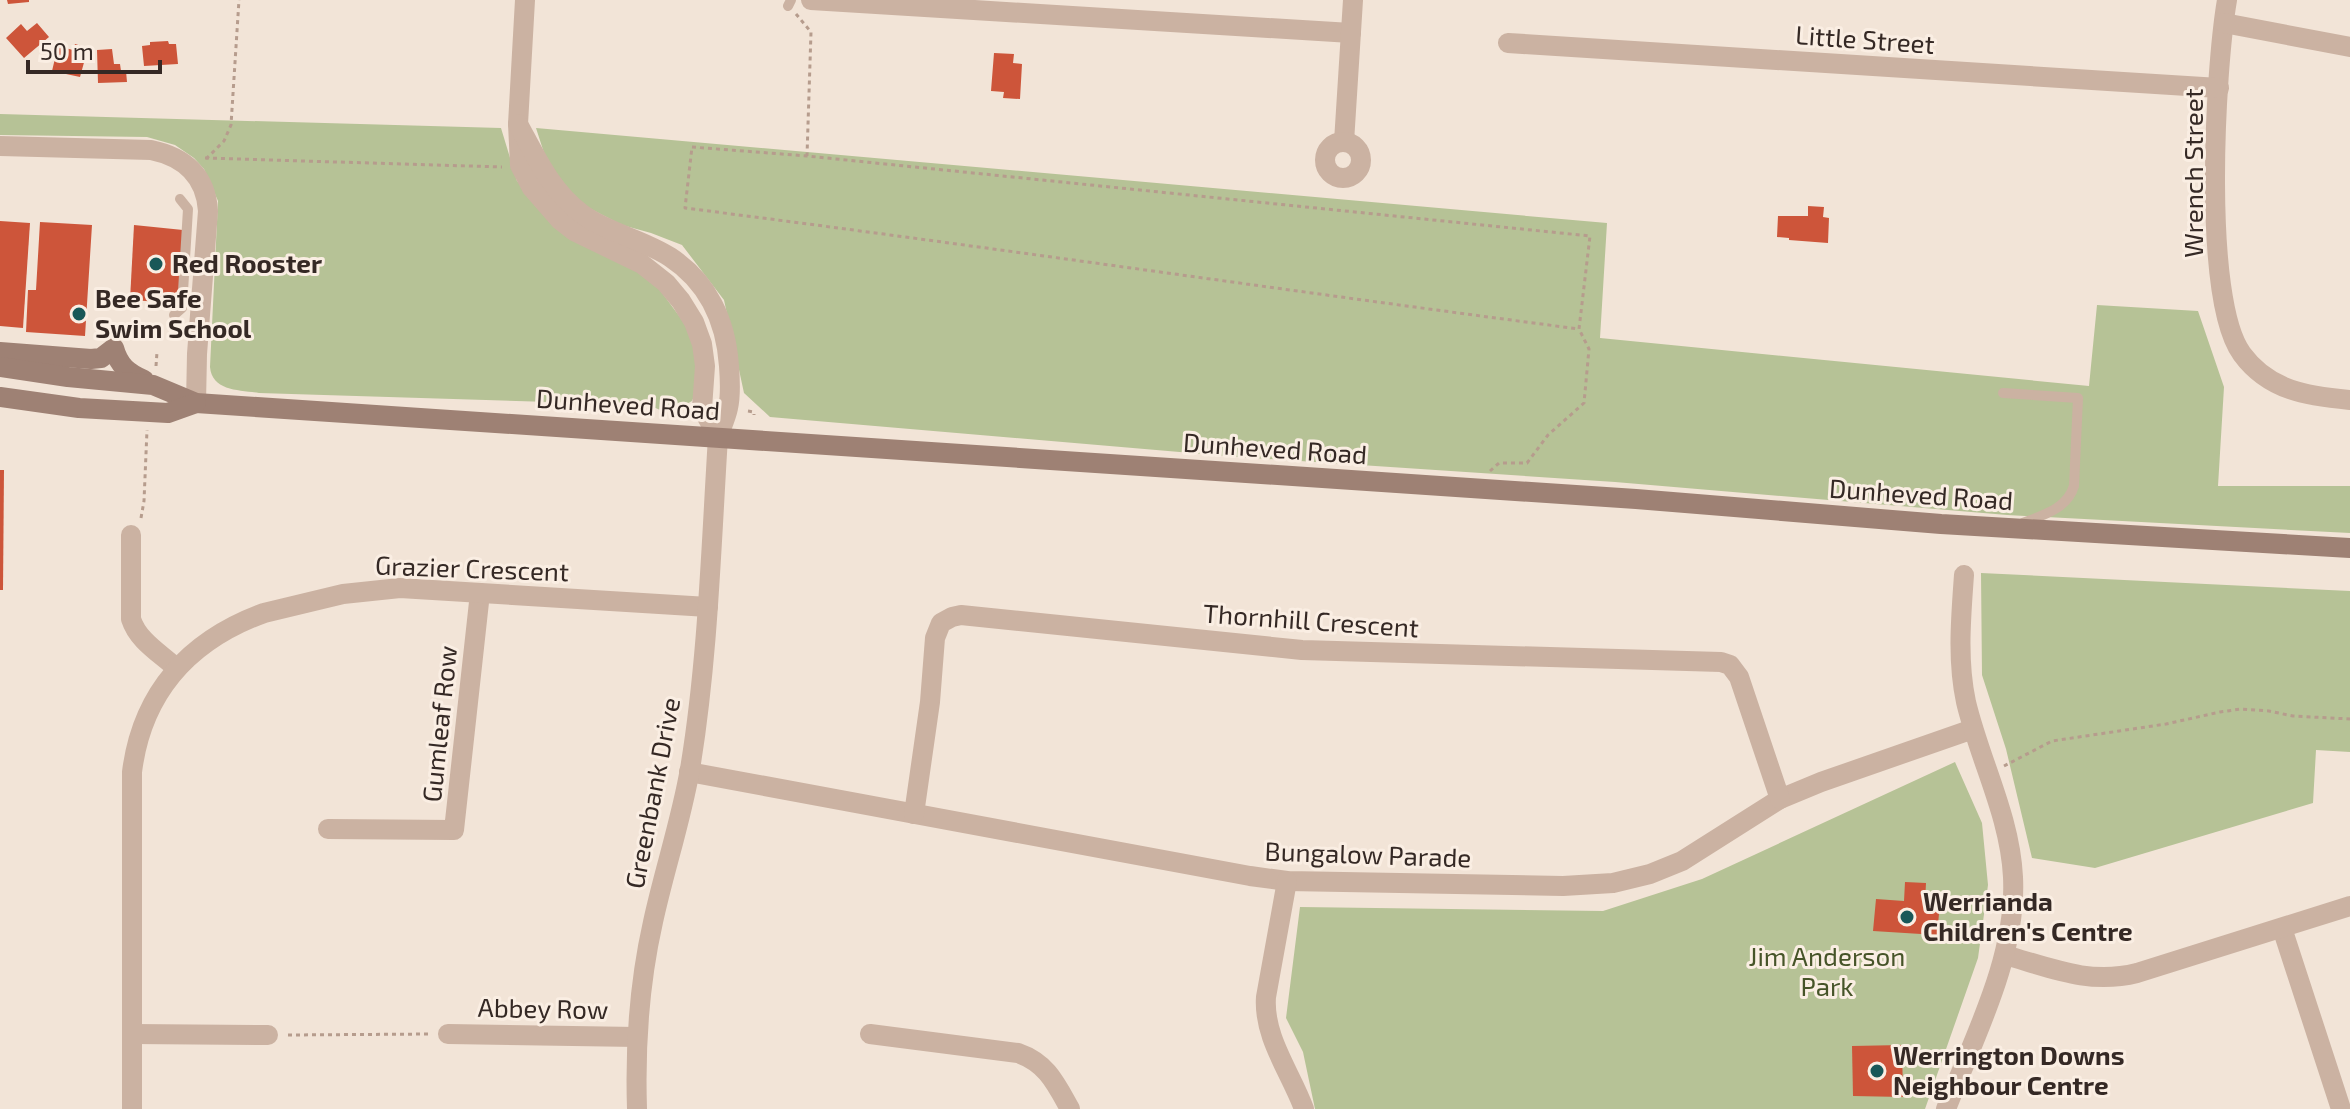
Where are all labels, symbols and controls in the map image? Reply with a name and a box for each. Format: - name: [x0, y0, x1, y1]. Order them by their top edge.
- street label: Little Street: [1795, 18, 1936, 59]
- scale bar: [28, 24, 160, 74]
- text: 50 m: [40, 36, 94, 65]
- street label: Wrench Street: [2177, 88, 2208, 258]
- place label: Red Rooster: [172, 247, 322, 278]
- marker: Red Rooster: [147, 255, 165, 273]
- place label: Bee Safe Swim School: [95, 282, 252, 343]
- marker: Bee Safe Swim School: [70, 305, 88, 323]
- street label: Dunheved Road: [535, 382, 721, 425]
- street label: Dunheved Road: [1182, 426, 1368, 469]
- street label: Dunheved Road: [1828, 472, 2014, 515]
- street label: Grazier Crescent: [375, 549, 570, 586]
- street label: Thornhill Crescent: [1202, 597, 1420, 643]
- street label: Gumleaf Row: [415, 644, 462, 804]
- street label: Greenbank Drive: [618, 694, 685, 891]
- street label: Bungalow Parade: [1264, 834, 1472, 873]
- place label: Werrianda Children's Centre: [1923, 885, 2133, 946]
- marker: Werrianda Children's Centre: [1898, 908, 1916, 926]
- park label: Jim Anderson Park: [1749, 940, 1905, 1001]
- street label: Abbey Row: [477, 991, 609, 1024]
- place label: Werrington Downs Neighbour Centre: [1893, 1039, 2124, 1100]
- marker: Werrington Downs Neighbour Centre: [1868, 1062, 1886, 1080]

